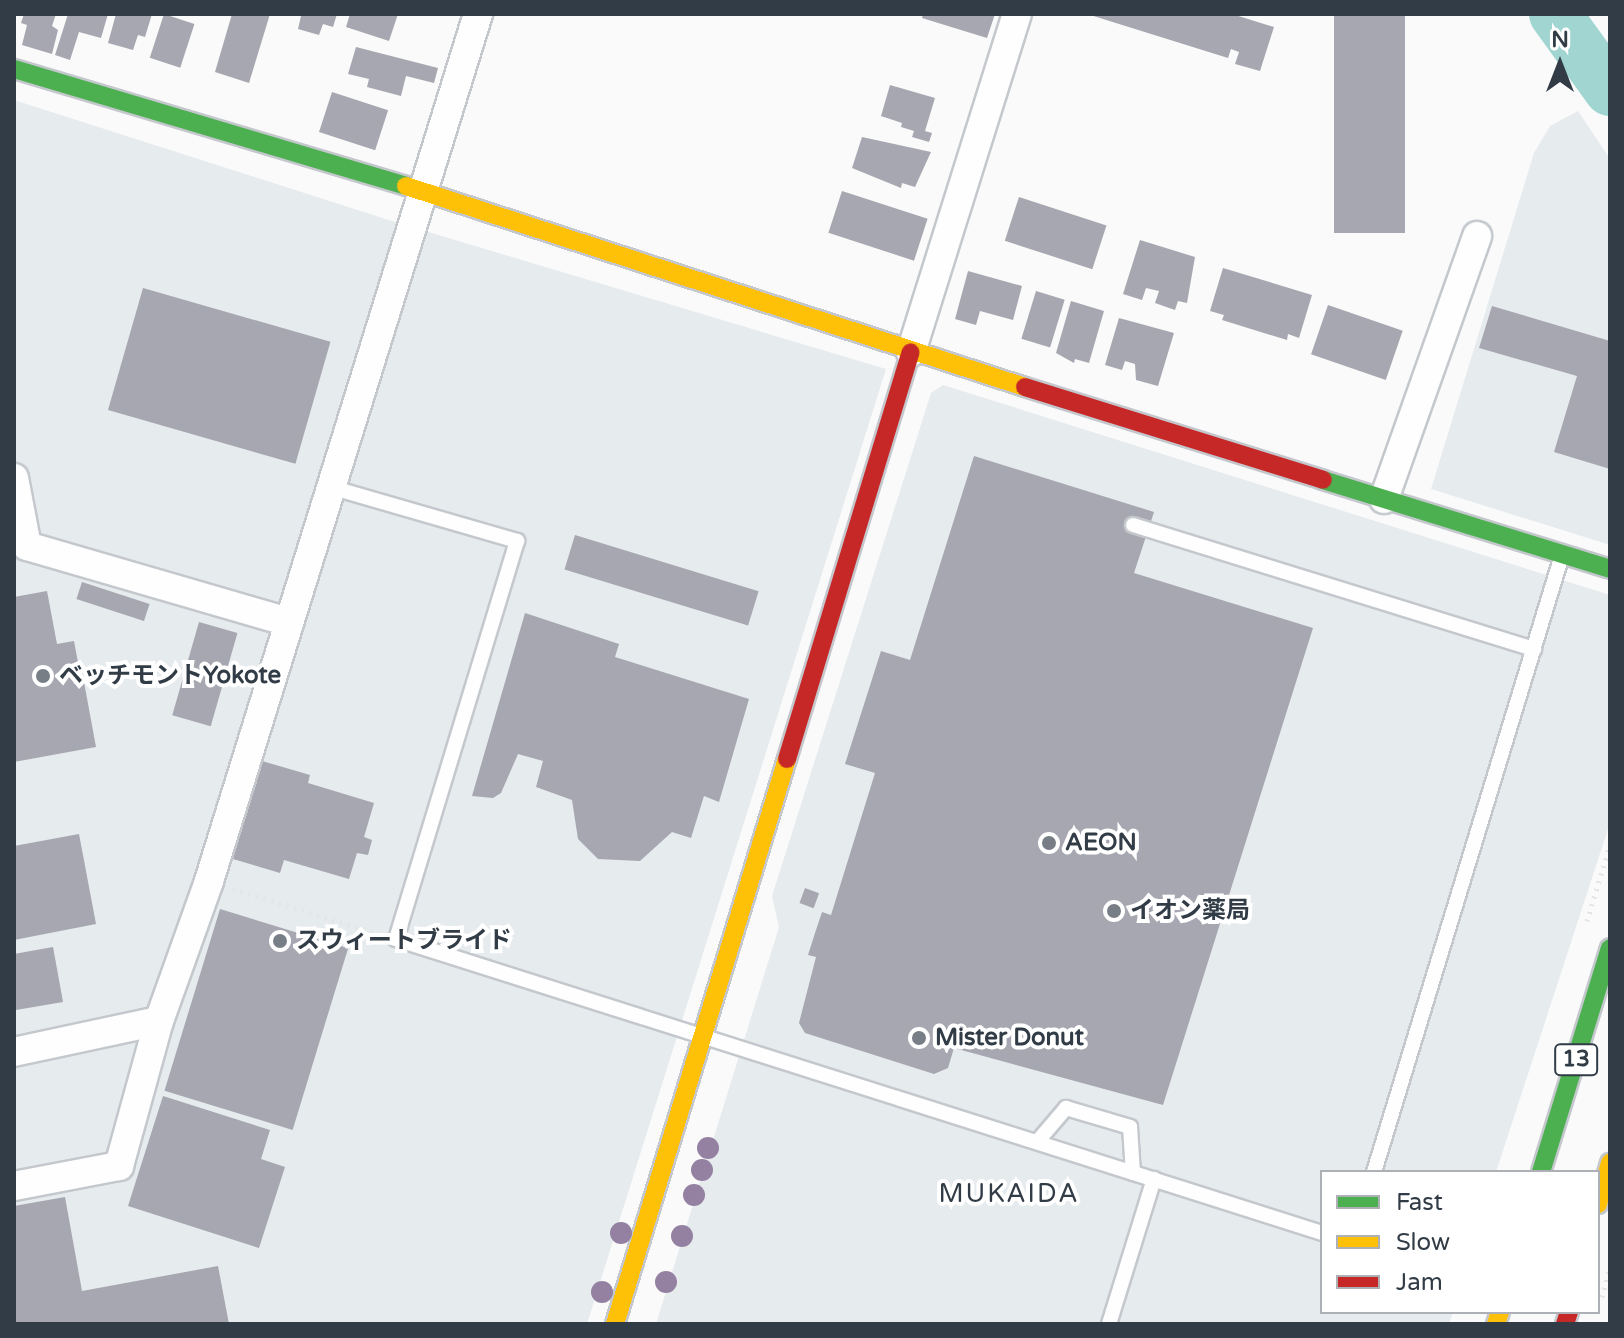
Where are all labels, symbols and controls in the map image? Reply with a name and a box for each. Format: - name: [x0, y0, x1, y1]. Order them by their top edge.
- north arrow: [1520, 24, 1600, 104]
- text: N: [1551, 27, 1569, 53]
- place label: ベッチモントYokote: [59, 662, 281, 690]
- marker: ベッチモントYokote: [34, 667, 52, 685]
- place label: AEON: [1065, 829, 1137, 857]
- marker: AEON: [1040, 834, 1058, 852]
- place label: イオン薬局: [1130, 897, 1250, 925]
- marker: イオン薬局: [1105, 902, 1123, 920]
- place label: スウィートブライド: [296, 927, 512, 955]
- marker: スウィートブライド: [271, 932, 289, 950]
- place label: Mister Donut: [935, 1024, 1084, 1052]
- marker: Mister Donut: [910, 1029, 928, 1047]
- road number: 13: [1554, 1042, 1598, 1078]
- legend: [1320, 1170, 1600, 1314]
- district label: MUKAIDA: [938, 1178, 1080, 1210]
- text: Fast: [1396, 1188, 1443, 1217]
- text: Slow: [1396, 1228, 1450, 1257]
- text: Jam: [1396, 1268, 1443, 1297]

